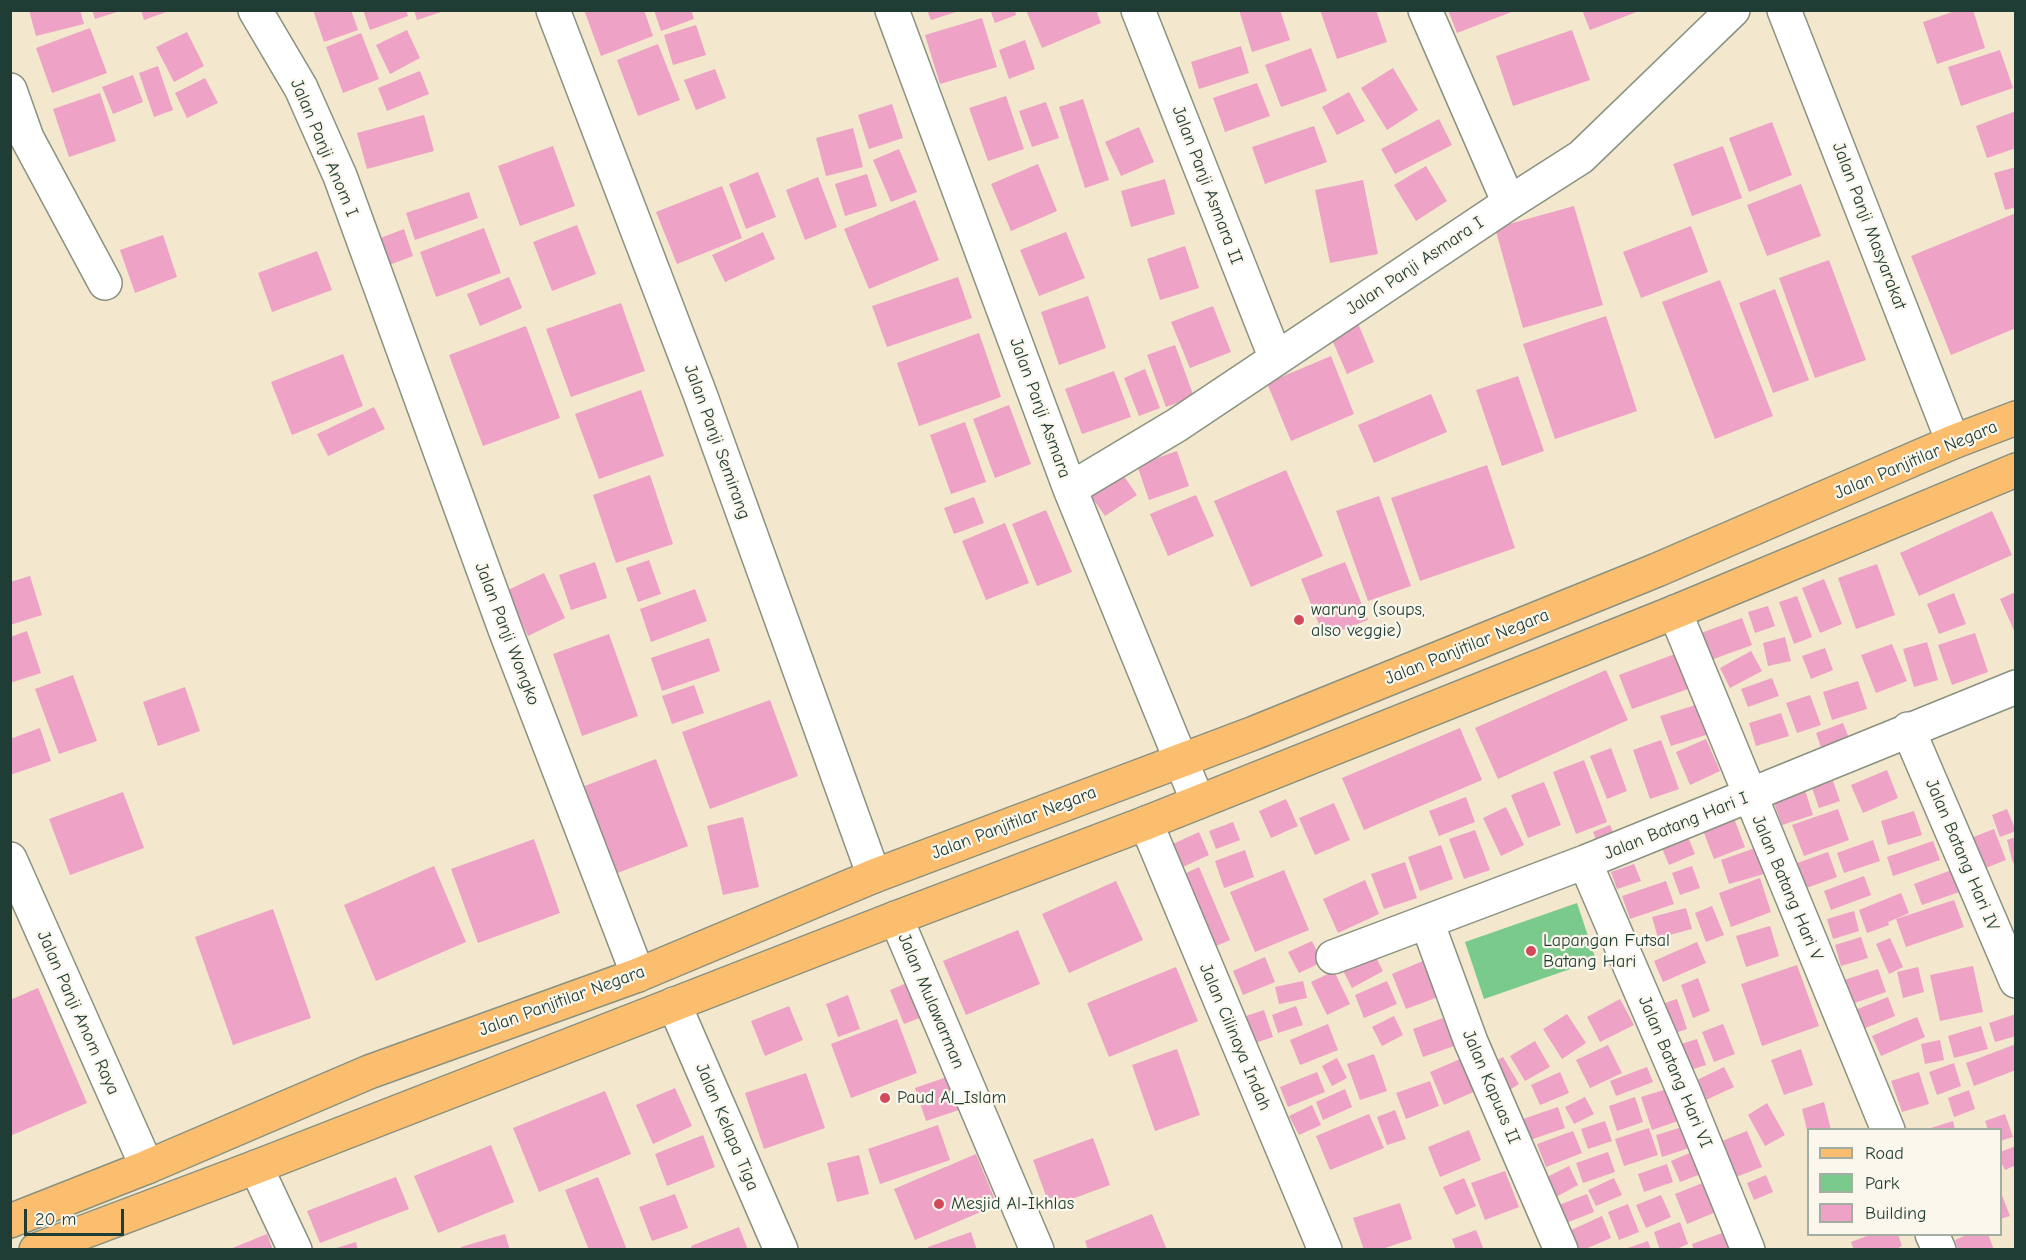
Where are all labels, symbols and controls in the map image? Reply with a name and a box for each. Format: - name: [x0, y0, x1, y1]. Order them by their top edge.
- street label: Jalan Panji Anom I: [285, 76, 363, 220]
- street label: Jalan Panji Asmara II: [1167, 103, 1247, 267]
- street label: Jalan Panji Masyarakat: [1827, 139, 1911, 313]
- street label: Jalan Panji Asmara I: [1342, 212, 1488, 320]
- street label: Jalan Panji Asmara: [1005, 335, 1075, 481]
- street label: Jalan Panji Semirang: [679, 362, 755, 522]
- street label: Jalan Panjitilar Negara: [1831, 416, 2001, 504]
- street label: Jalan Panji Wongko: [470, 559, 544, 709]
- place label: warung (soups, also veggie): [1311, 599, 1425, 642]
- street label: Jalan Panjitilar Negara: [1382, 604, 1552, 690]
- marker: warung (soups, also veggie): [1292, 613, 1306, 627]
- street label: Jalan Batang Hari IV: [1920, 776, 2004, 934]
- street label: Jalan Panjitilar Negara: [928, 782, 1100, 864]
- street label: Jalan Batang Hari I: [1601, 787, 1751, 865]
- street label: Jalan Batang Hari V: [1747, 812, 1827, 964]
- street label: Jalan Panji Anom Raya: [32, 928, 124, 1098]
- street label: Jalan Mulawarman: [893, 930, 969, 1072]
- place label: Lapangan Futsal Batang Hari: [1543, 930, 1670, 972]
- marker: Lapangan Futsal Batang Hari: [1524, 944, 1538, 958]
- street label: Jalan Cilinaya Indah: [1194, 960, 1276, 1114]
- street label: Jalan Panjitilar Negara: [476, 961, 648, 1041]
- street label: Jalan Batang Hari VI: [1633, 993, 1717, 1151]
- street label: Jalan Kapuas II: [1457, 1027, 1525, 1147]
- street label: Jalan Kelapa Tiga: [690, 1060, 764, 1194]
- place label: Paud Al_Islam: [897, 1087, 1006, 1109]
- marker: Paud Al_Islam: [878, 1091, 892, 1105]
- legend: [1807, 1128, 2002, 1236]
- text: Road: [1865, 1143, 1904, 1164]
- text: Park: [1865, 1173, 1899, 1194]
- place label: Mesjid Al-Ikhlas: [951, 1193, 1074, 1215]
- scale bar: [27, 1197, 128, 1235]
- marker: Mesjid Al-Ikhlas: [932, 1197, 946, 1211]
- text: Building: [1865, 1203, 1927, 1224]
- text: 20 m: [35, 1209, 76, 1230]

